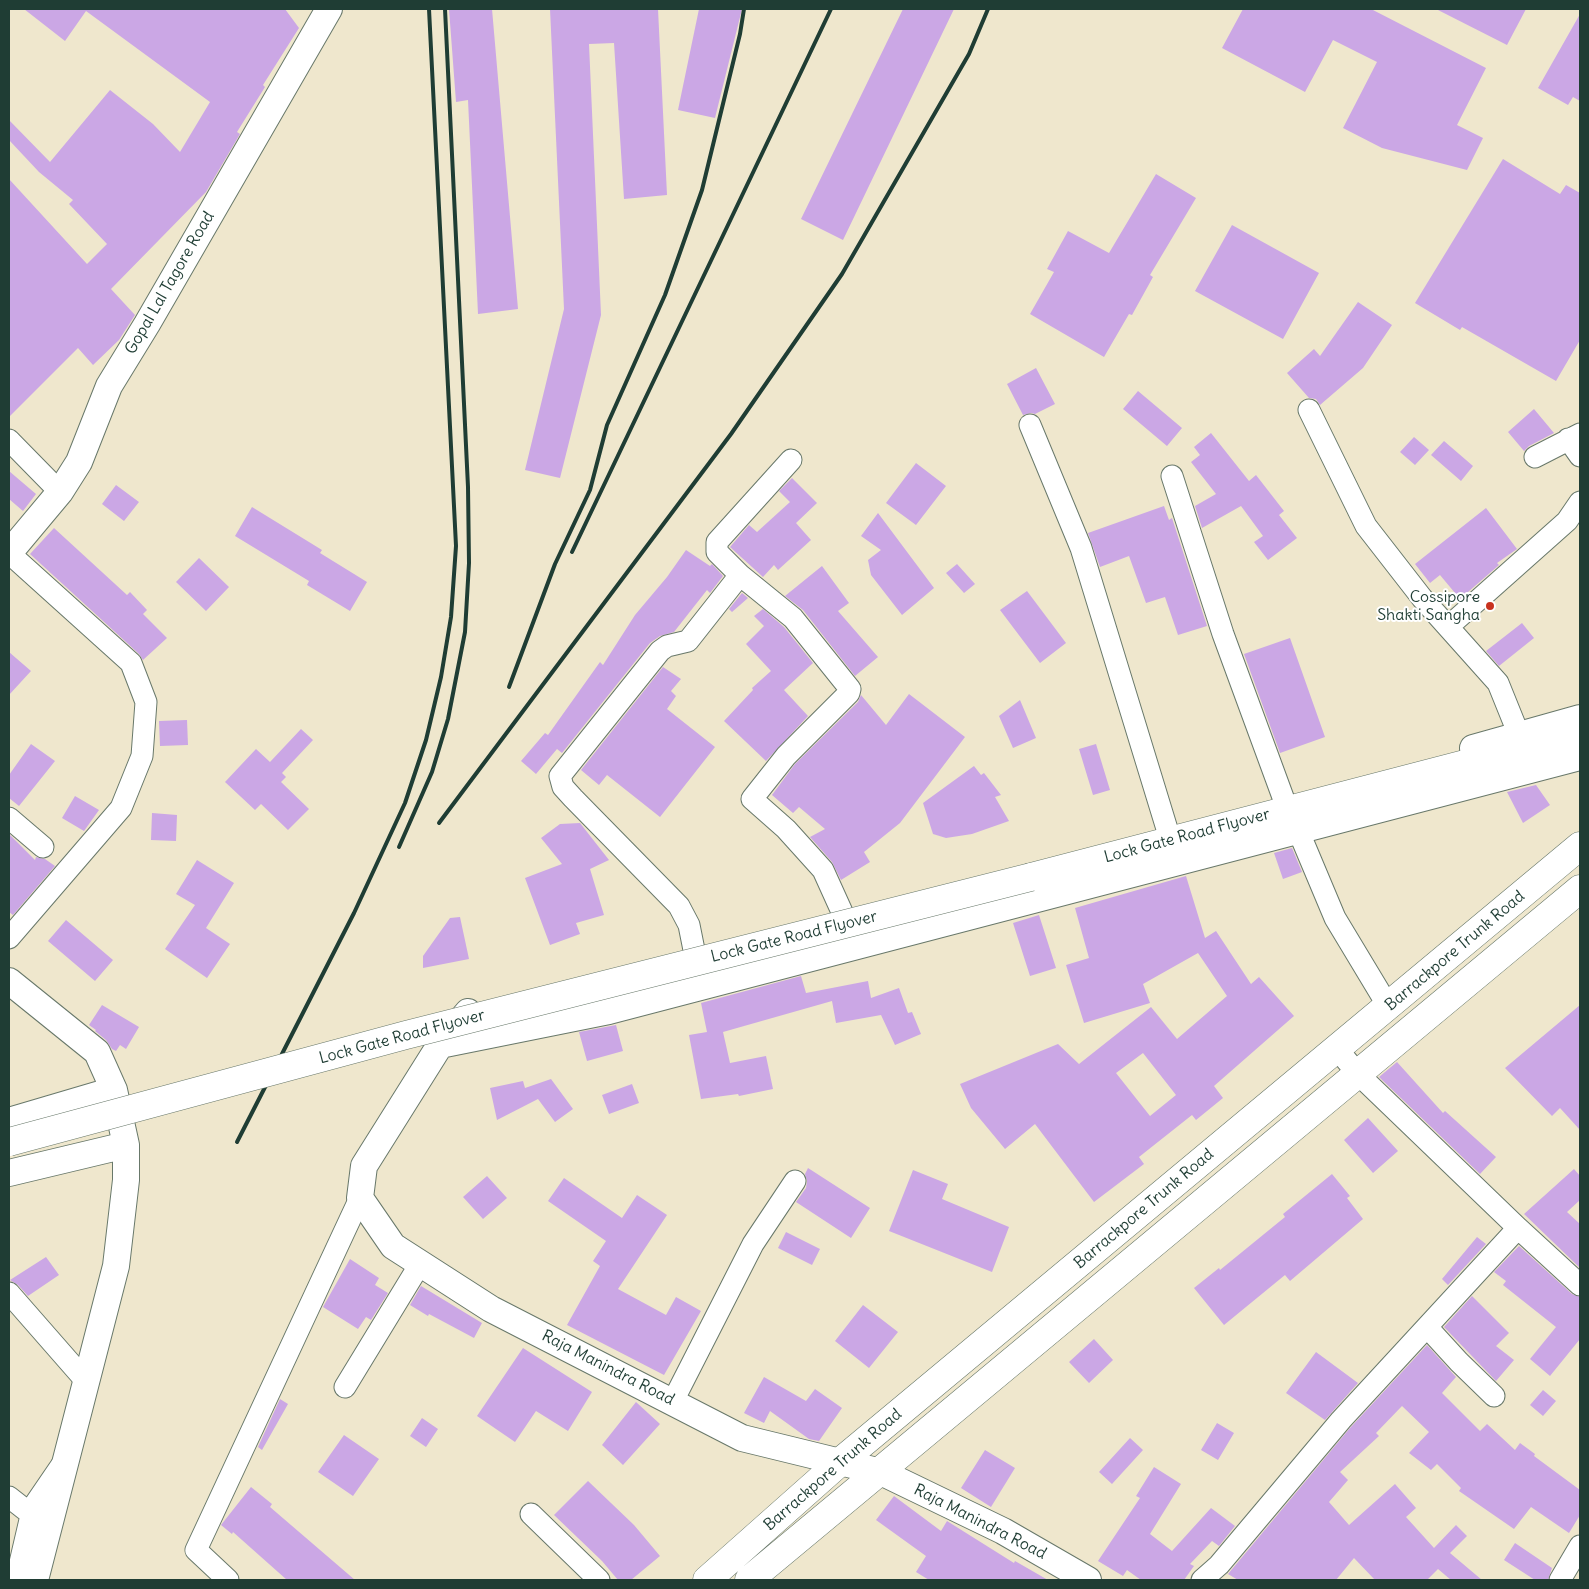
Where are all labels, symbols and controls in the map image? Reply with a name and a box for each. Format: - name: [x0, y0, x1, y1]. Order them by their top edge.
- street label: Gopal Lal Tagore Road: [121, 208, 219, 358]
- place label: Cossipore Shakti Sangha: [1377, 587, 1480, 625]
- marker: Cossipore Shakti Sangha: [1484, 600, 1496, 612]
- street label: Lock Gate Road Flyover: [1102, 805, 1272, 867]
- street label: Barrackpore Trunk Road: [1381, 887, 1529, 1015]
- street label: Lock Gate Road Flyover: [709, 907, 879, 967]
- street label: Lock Gate Road Flyover: [317, 1006, 487, 1068]
- street label: Barrackpore Trunk Road: [1070, 1145, 1218, 1273]
- street label: Raja Manindra Road: [539, 1326, 677, 1410]
- street label: Barrackpore Trunk Road: [760, 1405, 906, 1535]
- street label: Raja Manindra Road: [911, 1480, 1049, 1564]

